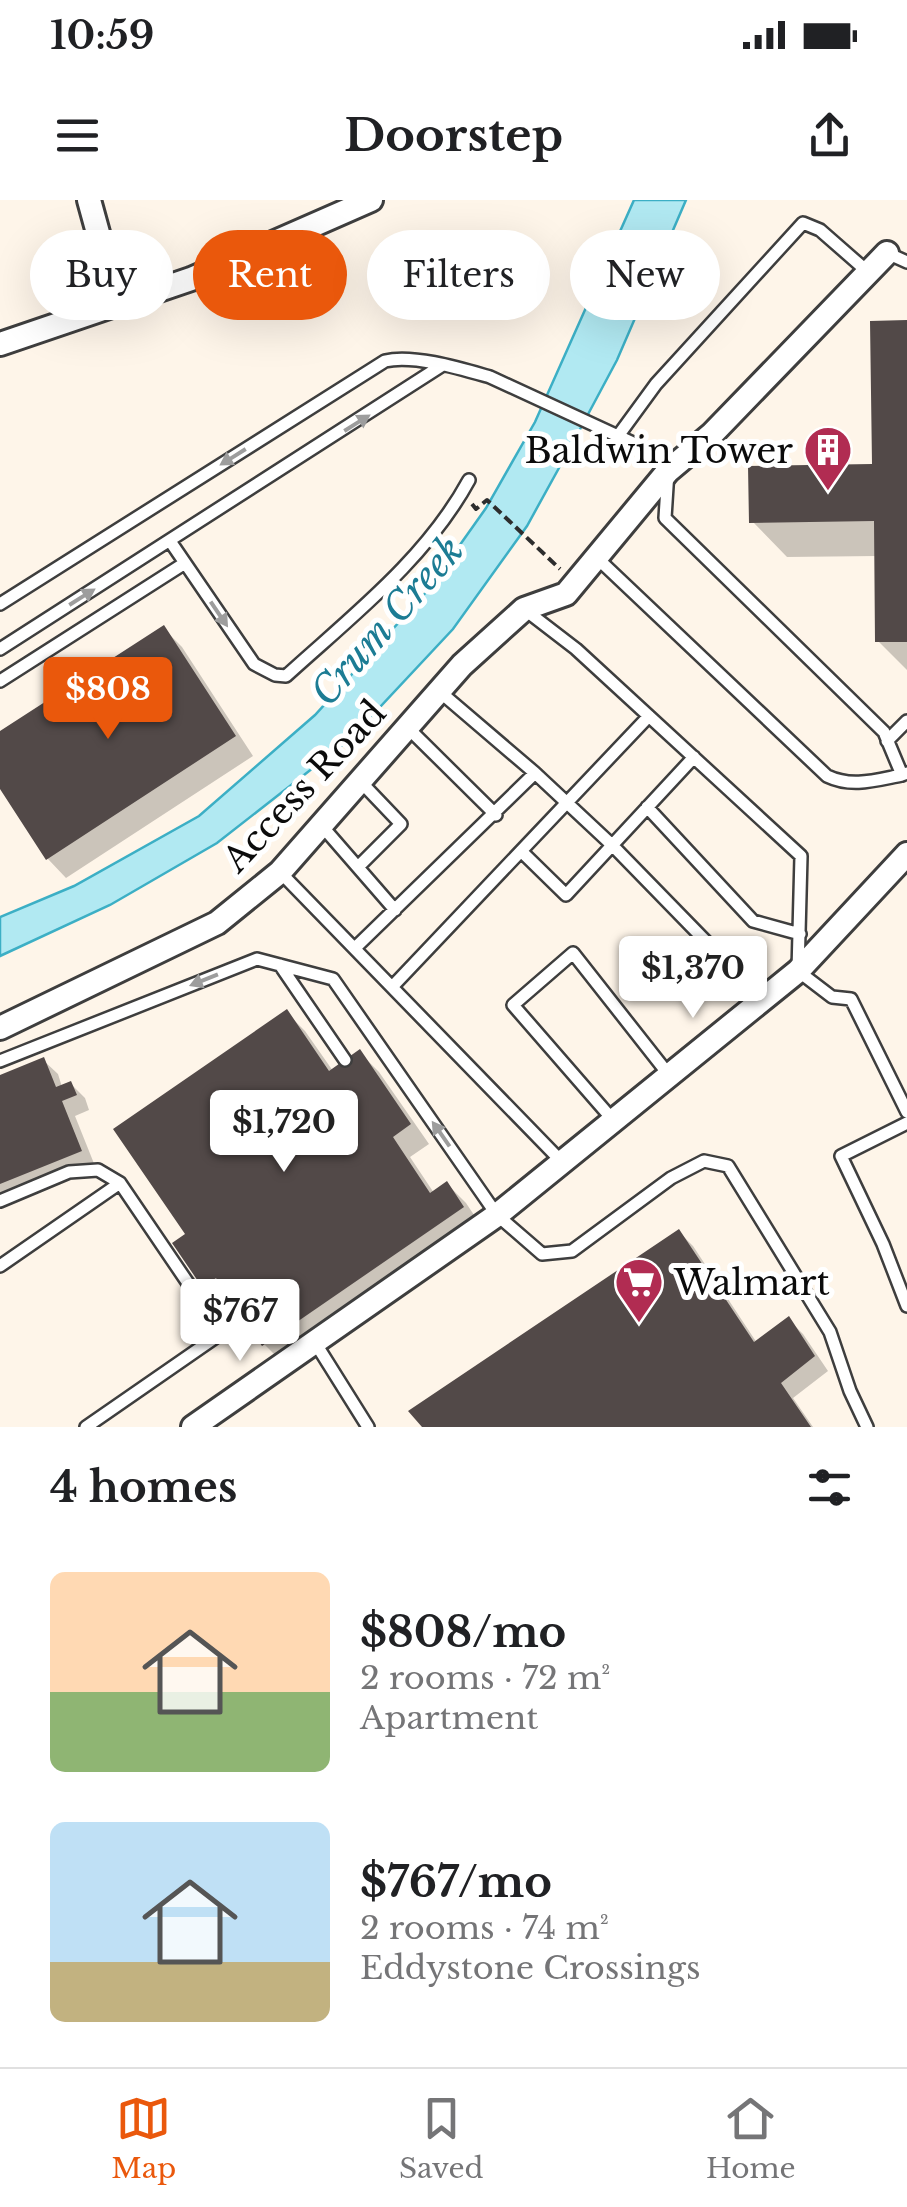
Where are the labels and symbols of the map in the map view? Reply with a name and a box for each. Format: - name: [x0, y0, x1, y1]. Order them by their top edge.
- one-way arrow: [343, 415, 371, 432]
- building icon: Baldwin Tower: [802, 424, 854, 492]
- place label: Baldwin Tower: [525, 429, 793, 472]
- one-way arrow: [219, 448, 247, 466]
- water label: Crum Creek: [301, 527, 473, 715]
- one-way arrow: [69, 588, 96, 606]
- one-way arrow: [209, 600, 228, 627]
- pin: $808: [49, 657, 167, 742]
- street label: Access Road: [213, 691, 394, 881]
- pin: $1,370: [612, 936, 774, 1021]
- one-way arrow: [189, 973, 219, 989]
- pin: $1,720: [203, 1090, 365, 1175]
- one-way arrow: [432, 1121, 451, 1148]
- supermarket icon: Walmart: [613, 1256, 665, 1324]
- place label: Walmart: [673, 1261, 830, 1304]
- pin: $767: [181, 1279, 299, 1364]

